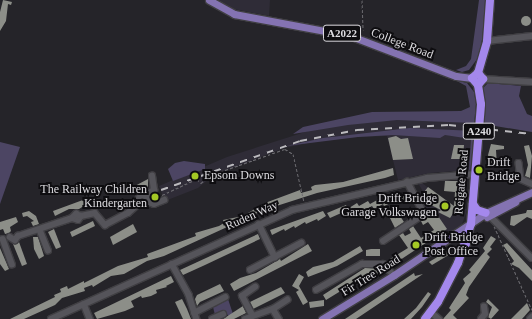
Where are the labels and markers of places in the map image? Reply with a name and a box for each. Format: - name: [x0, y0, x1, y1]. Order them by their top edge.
- place label: Drift Bridge: [487, 156, 520, 184]
- marker: Drift Bridge: [474, 165, 484, 175]
- place label: Epsom Downs: [204, 169, 274, 183]
- marker: Epsom Downs: [189, 170, 201, 182]
- place label: The Railway Children Kindergarten: [40, 183, 147, 211]
- marker: The Railway Children Kindergarten: [150, 192, 160, 202]
- place label: Drift Bridge Garage Volkswagen: [341, 192, 437, 220]
- marker: Drift Bridge Garage Volkswagen: [440, 201, 450, 211]
- place label: Drift Bridge Post Office: [424, 231, 483, 259]
- marker: Drift Bridge Post Office: [411, 240, 421, 250]

